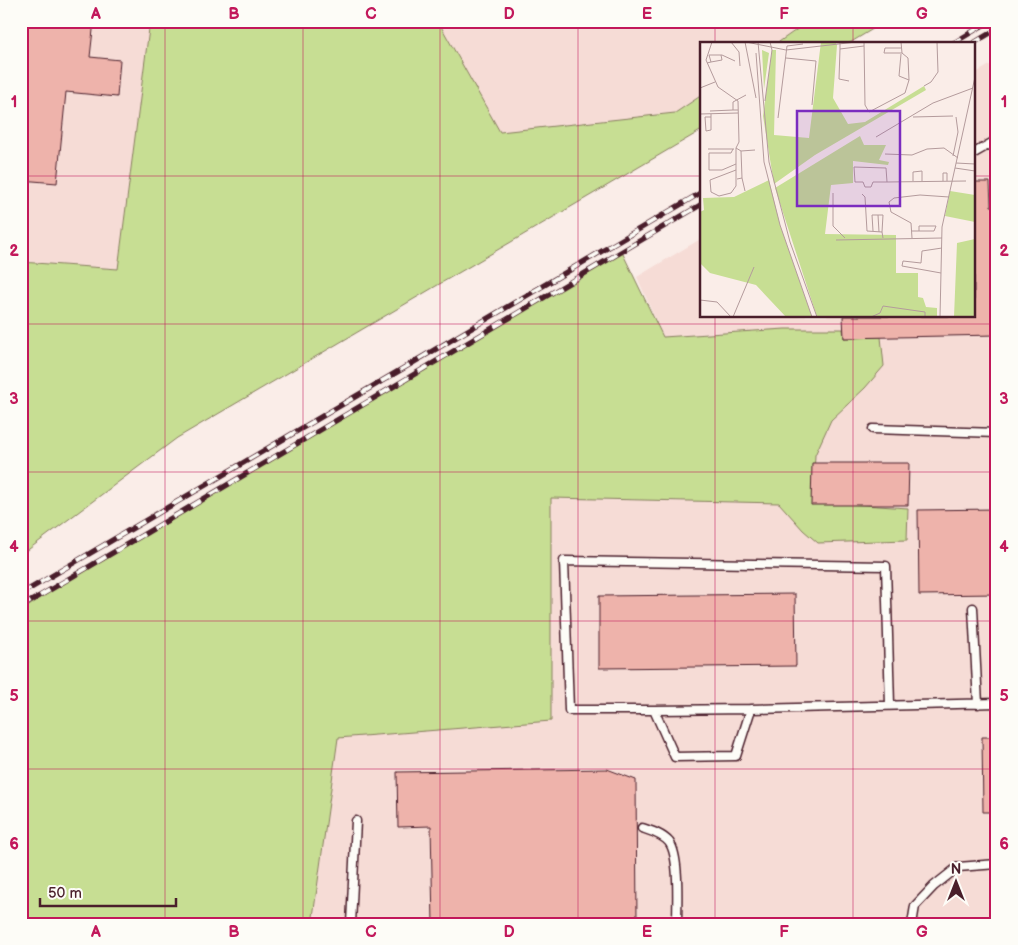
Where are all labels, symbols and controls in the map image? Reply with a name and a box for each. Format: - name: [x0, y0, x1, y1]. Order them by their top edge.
- text: A: [90, 5, 101, 24]
- text: B: [228, 5, 240, 24]
- text: C: [365, 5, 377, 24]
- text: D: [503, 5, 515, 24]
- text: E: [642, 5, 652, 24]
- text: F: [779, 5, 789, 24]
- text: G: [916, 5, 928, 24]
- inset map: [700, 42, 976, 318]
- text: 1: [11, 93, 17, 112]
- text: 1: [1001, 93, 1007, 112]
- text: 2: [9, 242, 19, 261]
- text: 2: [999, 242, 1009, 261]
- text: 3: [9, 390, 19, 409]
- text: 3: [999, 390, 1009, 409]
- text: 4: [9, 538, 19, 557]
- text: 4: [999, 538, 1009, 557]
- text: 5: [9, 687, 19, 706]
- text: 5: [999, 687, 1009, 706]
- text: 6: [9, 835, 19, 854]
- text: 6: [999, 835, 1009, 854]
- north arrow: [930, 858, 980, 908]
- text: N: [951, 861, 961, 878]
- scale bar: [40, 875, 176, 907]
- text: 50 m: [48, 884, 82, 903]
- text: A: [90, 923, 101, 942]
- text: B: [228, 923, 240, 942]
- text: C: [365, 923, 377, 942]
- text: D: [503, 923, 515, 942]
- text: E: [642, 923, 652, 942]
- text: F: [779, 923, 789, 942]
- text: G: [916, 923, 928, 942]

